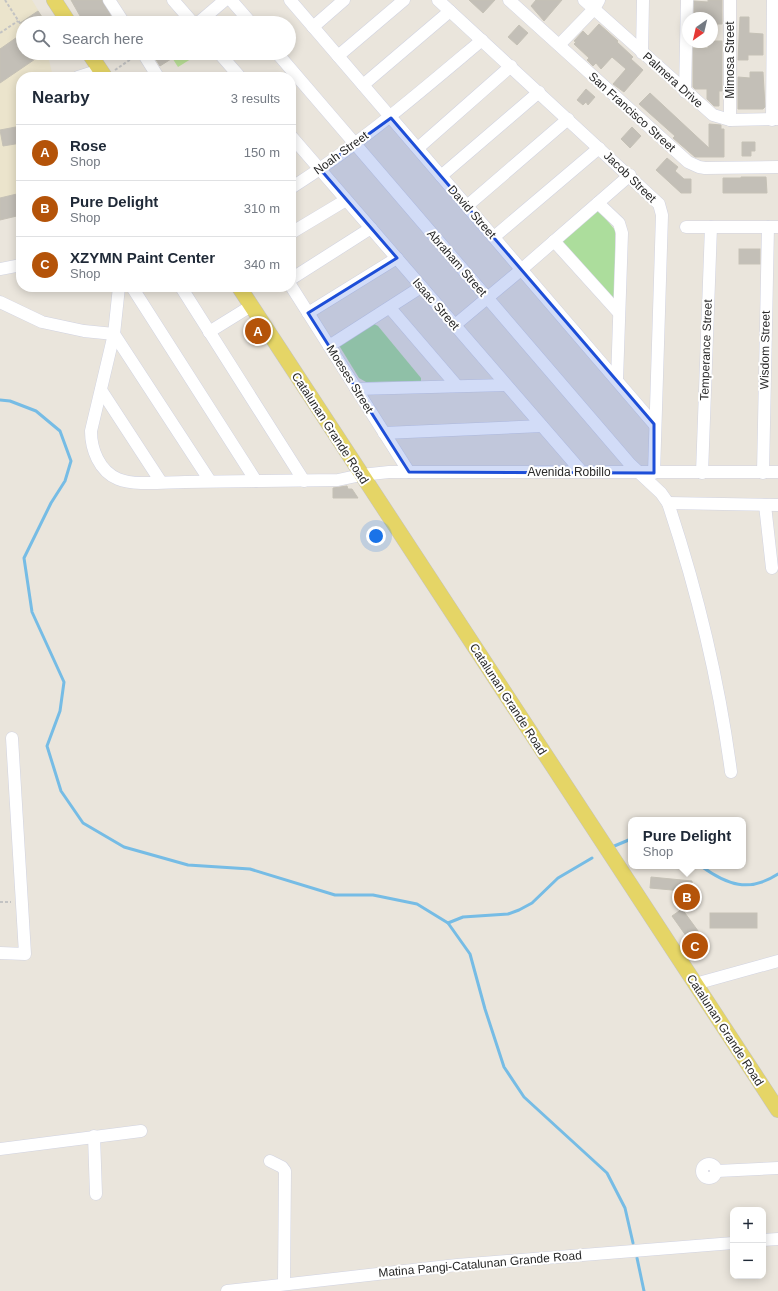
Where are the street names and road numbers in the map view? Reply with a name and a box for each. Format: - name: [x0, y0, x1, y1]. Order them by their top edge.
- street label: Mimosa Street: [723, 21, 737, 99]
- street label: Palmera Drive: [640, 49, 706, 111]
- street label: San Francisco Street: [586, 69, 679, 155]
- street label: Noah Street: [311, 128, 372, 177]
- street label: Jacob Street: [601, 149, 660, 206]
- street label: David Street: [445, 182, 499, 242]
- street label: Abraham Street: [424, 227, 490, 300]
- street label: Isaac Street: [410, 275, 463, 333]
- street label: Temperance Street: [697, 298, 715, 401]
- street label: Wisdom Street: [757, 310, 773, 389]
- street label: Moeses Street: [324, 342, 377, 416]
- street label: Catalunan Grande Road: [289, 370, 371, 486]
- street label: Avenida Robillo: [527, 465, 611, 479]
- street label: Catalunan Grande Road: [467, 641, 549, 757]
- street label: Catalunan Grande Road: [684, 972, 766, 1088]
- street label: Matina Pangi-Catalunan Grande Road: [378, 1248, 582, 1280]

